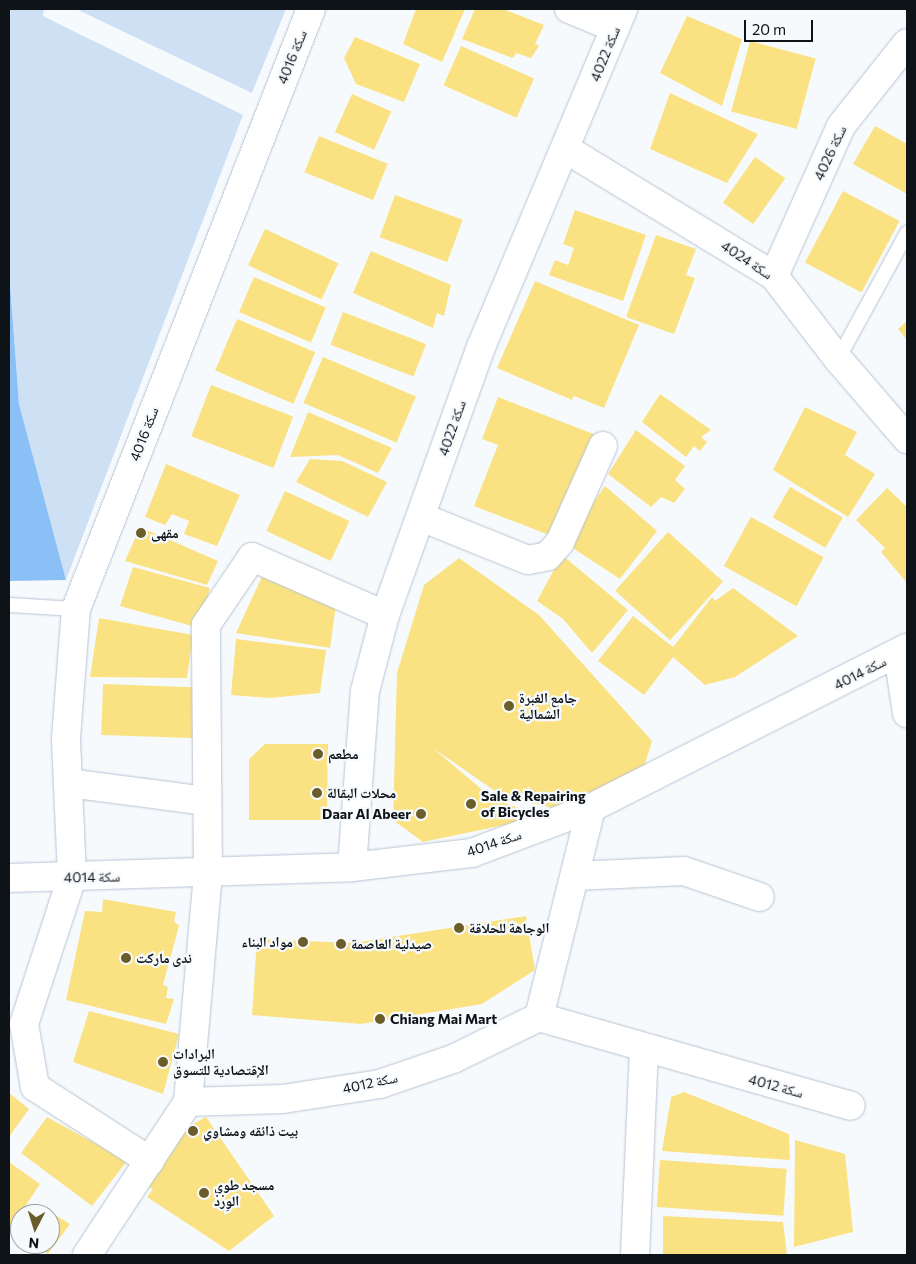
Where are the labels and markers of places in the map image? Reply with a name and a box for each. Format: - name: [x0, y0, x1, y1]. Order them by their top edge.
- place label: مقهى: [151, 525, 179, 541]
- marker: مقهى: [135, 527, 147, 539]
- place label: جامع الغبرة الشمالية: [519, 690, 577, 722]
- marker: جامع الغبرة الشمالية: [503, 700, 515, 712]
- place label: مطعم: [328, 746, 359, 762]
- marker: مطعم: [312, 748, 324, 760]
- place label: محلات البقالة: [327, 785, 396, 801]
- marker: محلات البقالة: [311, 787, 323, 799]
- place label: Sale & Repairing of Bicycles: [481, 788, 586, 820]
- marker: Sale & Repairing of Bicycles: [465, 798, 477, 810]
- place label: Daar Al Abeer: [322, 806, 411, 822]
- marker: Daar Al Abeer: [415, 808, 427, 820]
- place label: الوجاهة للحلاقة: [469, 920, 549, 936]
- marker: الوجاهة للحلاقة: [453, 922, 465, 934]
- place label: مواد البناء: [241, 934, 293, 950]
- marker: مواد البناء: [297, 936, 309, 948]
- place label: صيدلية العاصمة: [351, 936, 432, 952]
- marker: صيدلية العاصمة: [335, 938, 347, 950]
- place label: ندى ماركت: [136, 950, 192, 966]
- marker: ندى ماركت: [120, 952, 132, 964]
- place label: Chiang Mai Mart: [390, 1011, 497, 1027]
- marker: Chiang Mai Mart: [374, 1013, 386, 1025]
- place label: البرادات الإقتصادية للتسوق: [173, 1046, 269, 1078]
- marker: البرادات الإقتصادية للتسوق: [157, 1056, 169, 1068]
- place label: بيت ذائقه ومشاوي: [203, 1123, 298, 1139]
- marker: بيت ذائقه ومشاوي: [187, 1125, 199, 1137]
- place label: مسجد طوي الوِرْدْ: [214, 1177, 274, 1210]
- marker: مسجد طوي الوِرْدْ: [198, 1187, 210, 1199]

